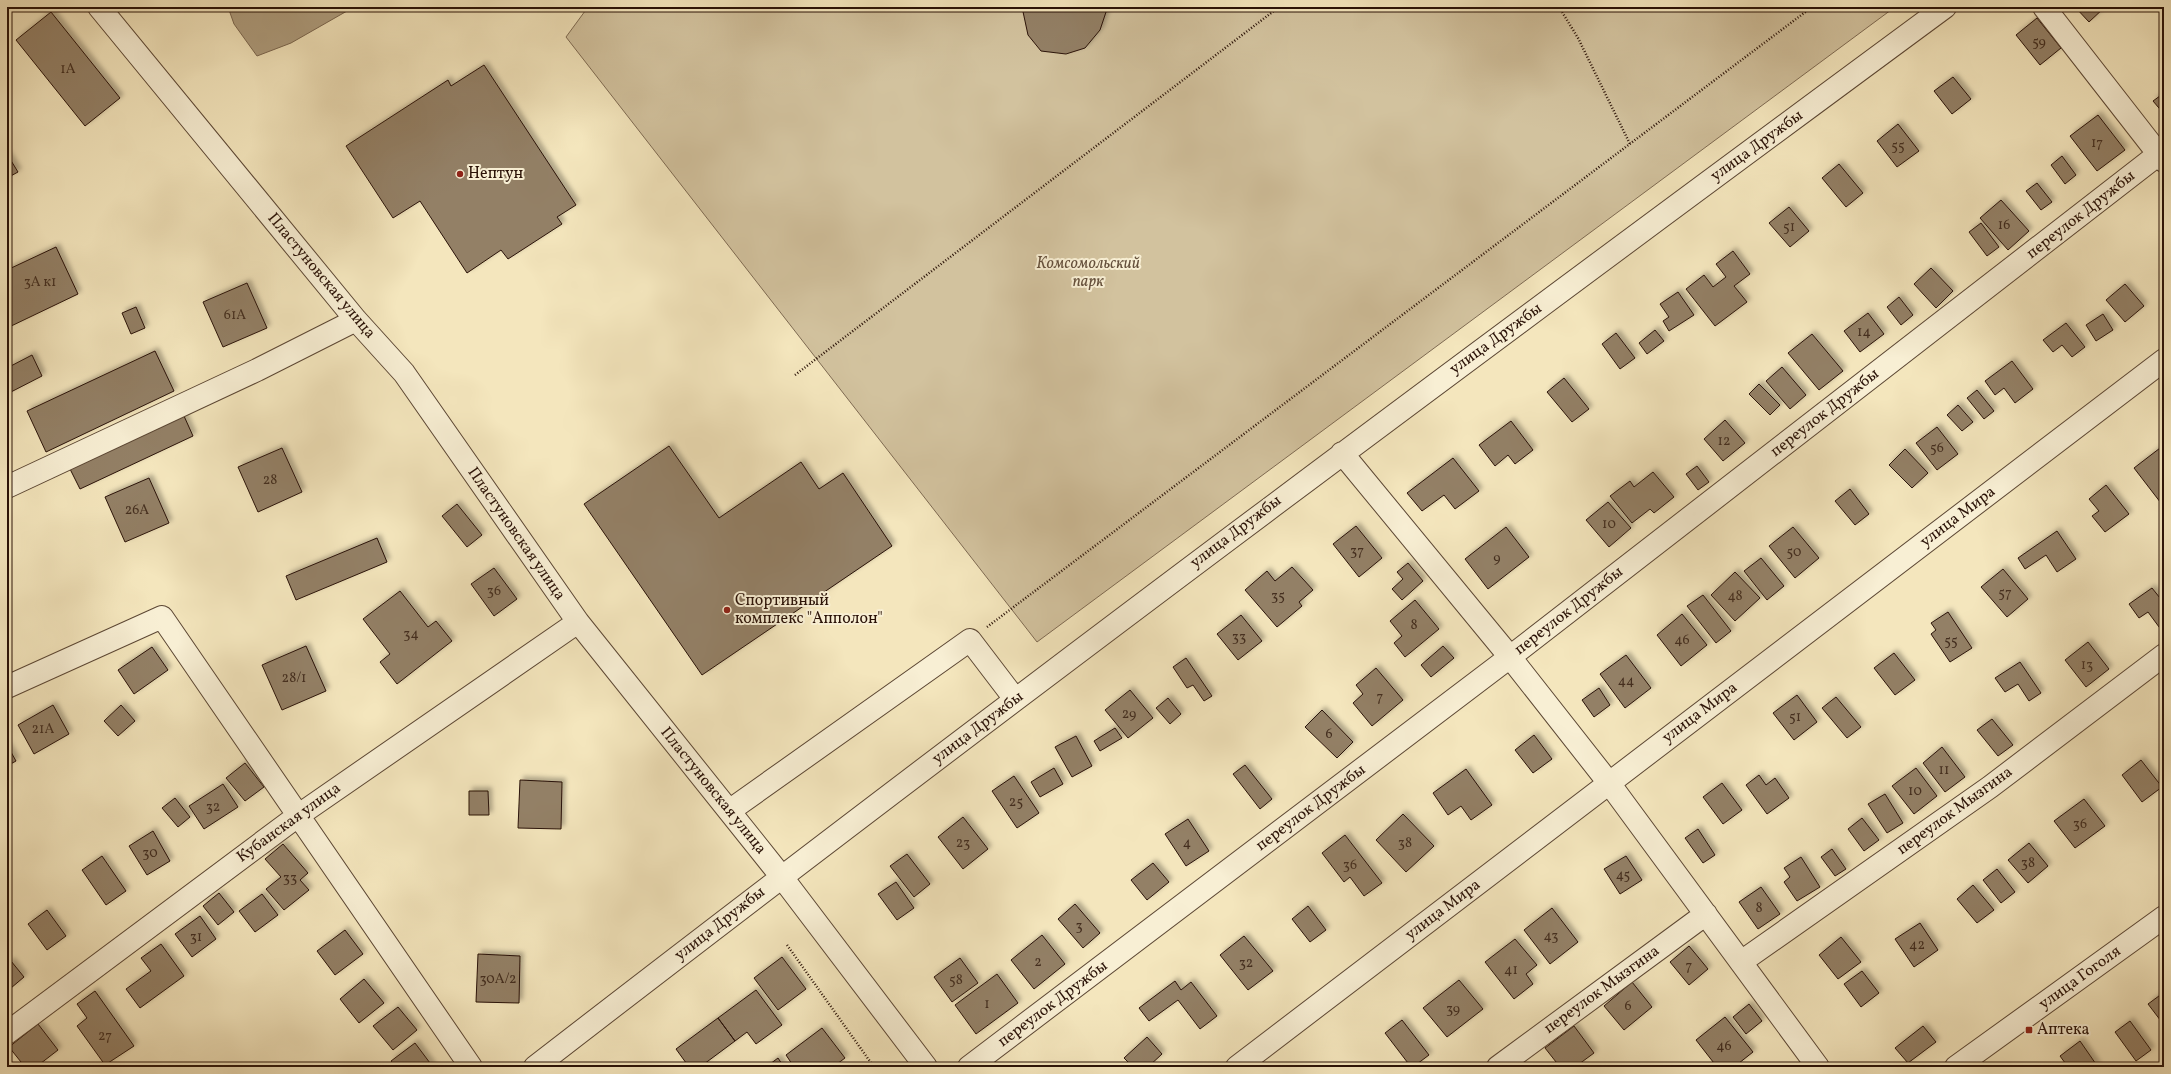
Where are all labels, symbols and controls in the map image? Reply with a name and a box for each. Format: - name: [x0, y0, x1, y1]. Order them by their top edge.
- house number: 59: [2032, 33, 2046, 52]
- house number: 1А: [60, 60, 76, 79]
- street label: улица Дружбы: [1706, 105, 1808, 187]
- house number: 17: [2091, 134, 2103, 153]
- house number: 55: [1891, 137, 1905, 156]
- place label: Нептун: [468, 163, 524, 185]
- street label: переулок Дружбы: [2022, 166, 2140, 264]
- marker: Нептун: [455, 169, 465, 179]
- street label: Пластуновская улица: [262, 208, 380, 344]
- house number: 16: [1998, 216, 2010, 235]
- house number: 51: [1783, 218, 1795, 237]
- park label: Комсомольский парк: [1036, 253, 1140, 293]
- house number: 3А к1: [24, 273, 56, 292]
- street label: улица Дружбы: [1445, 298, 1547, 380]
- house number: 61А: [224, 306, 246, 325]
- house number: 14: [1857, 323, 1871, 342]
- street label: переулок Дружбы: [1766, 364, 1884, 462]
- house number: 12: [1718, 432, 1730, 451]
- house number: 56: [1930, 439, 1944, 458]
- street label: Пластуновская улица: [462, 463, 570, 605]
- house number: 28: [263, 471, 277, 490]
- street label: улица Мира: [1916, 481, 2000, 553]
- street label: улица Дружбы: [1186, 490, 1286, 574]
- house number: 26А: [125, 501, 149, 520]
- house number: 10: [1602, 515, 1616, 534]
- house number: 37: [1350, 542, 1364, 561]
- house number: 50: [1787, 543, 1801, 562]
- house number: 9: [1493, 549, 1501, 568]
- street label: переулок Дружбы: [1510, 562, 1628, 660]
- house number: 36: [487, 582, 501, 601]
- house number: 57: [1998, 584, 2012, 603]
- house number: 35: [1271, 587, 1285, 606]
- house number: 48: [1727, 587, 1743, 606]
- place label: Спортивный комплекс "Апполон": [735, 590, 883, 630]
- marker: Спортивный комплекс "Апполон": [722, 605, 732, 615]
- house number: 8: [1410, 616, 1418, 635]
- house number: 34: [403, 625, 419, 644]
- house number: 33: [1232, 628, 1246, 647]
- house number: 46: [1674, 631, 1690, 650]
- house number: 55: [1944, 632, 1958, 651]
- house number: 13: [2081, 656, 2093, 675]
- house number: 28/1: [282, 669, 306, 688]
- house number: 44: [1618, 672, 1634, 691]
- street label: улица Мира: [1658, 677, 1742, 749]
- street label: улица Дружбы: [928, 686, 1028, 770]
- house number: 7: [1377, 688, 1384, 707]
- house number: 29: [1122, 705, 1136, 724]
- house number: 51: [1789, 708, 1801, 727]
- house number: 21А: [32, 720, 55, 739]
- street label: Пластуновская улица: [655, 723, 771, 859]
- house number: 6: [1325, 725, 1333, 744]
- street label: переулок Дружбы: [1252, 759, 1370, 857]
- street label: переулок Мызгина: [1893, 761, 2017, 861]
- house number: 11: [1939, 761, 1949, 780]
- street label: Кубанская улица: [232, 778, 346, 868]
- house number: 10: [1908, 782, 1922, 801]
- house number: 25: [1009, 793, 1023, 812]
- house number: 32: [206, 798, 220, 817]
- house number: 36: [2073, 815, 2087, 834]
- house number: 23: [956, 834, 970, 853]
- house number: 4: [1183, 834, 1191, 853]
- house number: 38: [1398, 834, 1412, 853]
- house number: 30: [142, 844, 158, 863]
- house number: 38: [2021, 854, 2035, 873]
- house number: 36: [1343, 856, 1357, 875]
- house number: 45: [1616, 866, 1630, 885]
- house number: 33: [283, 869, 297, 888]
- street label: улица Мира: [1401, 874, 1485, 946]
- street label: улица Дружбы: [670, 882, 770, 966]
- house number: 8: [1755, 899, 1763, 918]
- house number: 3: [1075, 917, 1083, 936]
- house number: 43: [1544, 927, 1558, 946]
- house number: 31: [190, 928, 202, 947]
- house number: 42: [1909, 936, 1925, 955]
- street label: переулок Мызгина: [1540, 940, 1664, 1040]
- street label: улица Гоголя: [2034, 941, 2126, 1015]
- house number: 2: [1034, 953, 1042, 972]
- house number: 32: [1239, 954, 1253, 973]
- street label: переулок Дружбы: [994, 955, 1112, 1053]
- house number: 7: [1686, 957, 1693, 976]
- house number: 41: [1504, 961, 1518, 980]
- house number: 30А/2: [479, 970, 517, 989]
- house number: 58: [949, 971, 963, 990]
- house number: 1: [984, 995, 990, 1014]
- house number: 6: [1624, 997, 1632, 1016]
- house number: 39: [1446, 1000, 1460, 1019]
- place label: Аптека: [2037, 1019, 2090, 1041]
- marker: Аптека: [2024, 1025, 2034, 1035]
- house number: 27: [98, 1027, 112, 1046]
- house number: 46: [1716, 1037, 1732, 1056]

